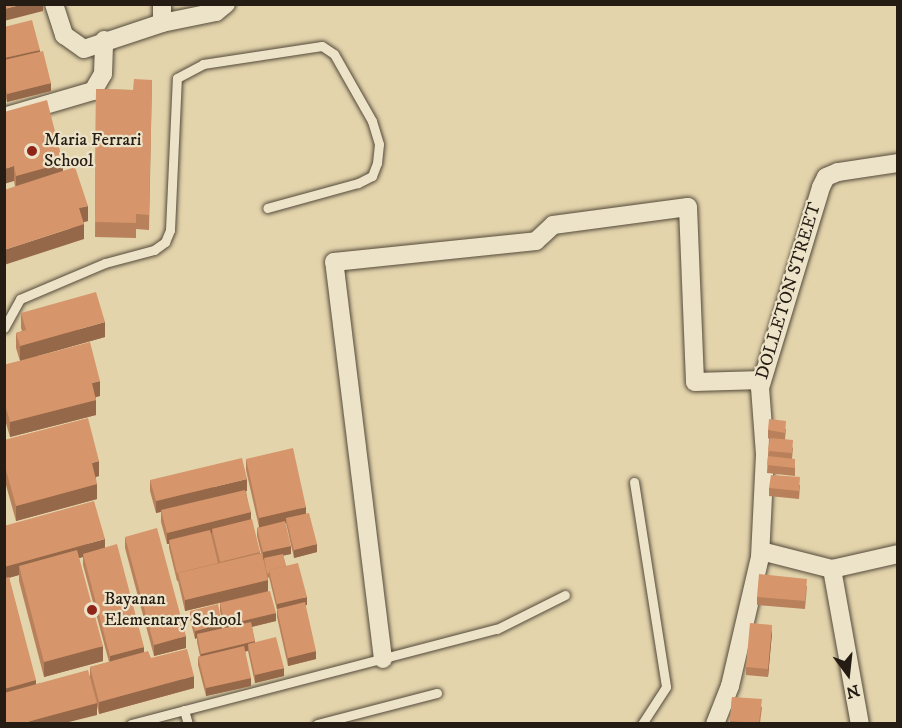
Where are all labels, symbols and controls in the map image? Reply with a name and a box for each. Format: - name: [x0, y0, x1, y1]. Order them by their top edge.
- place label: Maria Ferrari School: [44, 130, 141, 172]
- marker: Maria Ferrari School: [25, 144, 39, 158]
- street label: DOLLETON STREET: [752, 200, 826, 382]
- place label: Bayanan Elementary School: [104, 589, 242, 632]
- marker: Bayanan Elementary School: [85, 603, 99, 617]
- north arrow: [818, 644, 878, 704]
- text: N: [844, 680, 862, 703]

